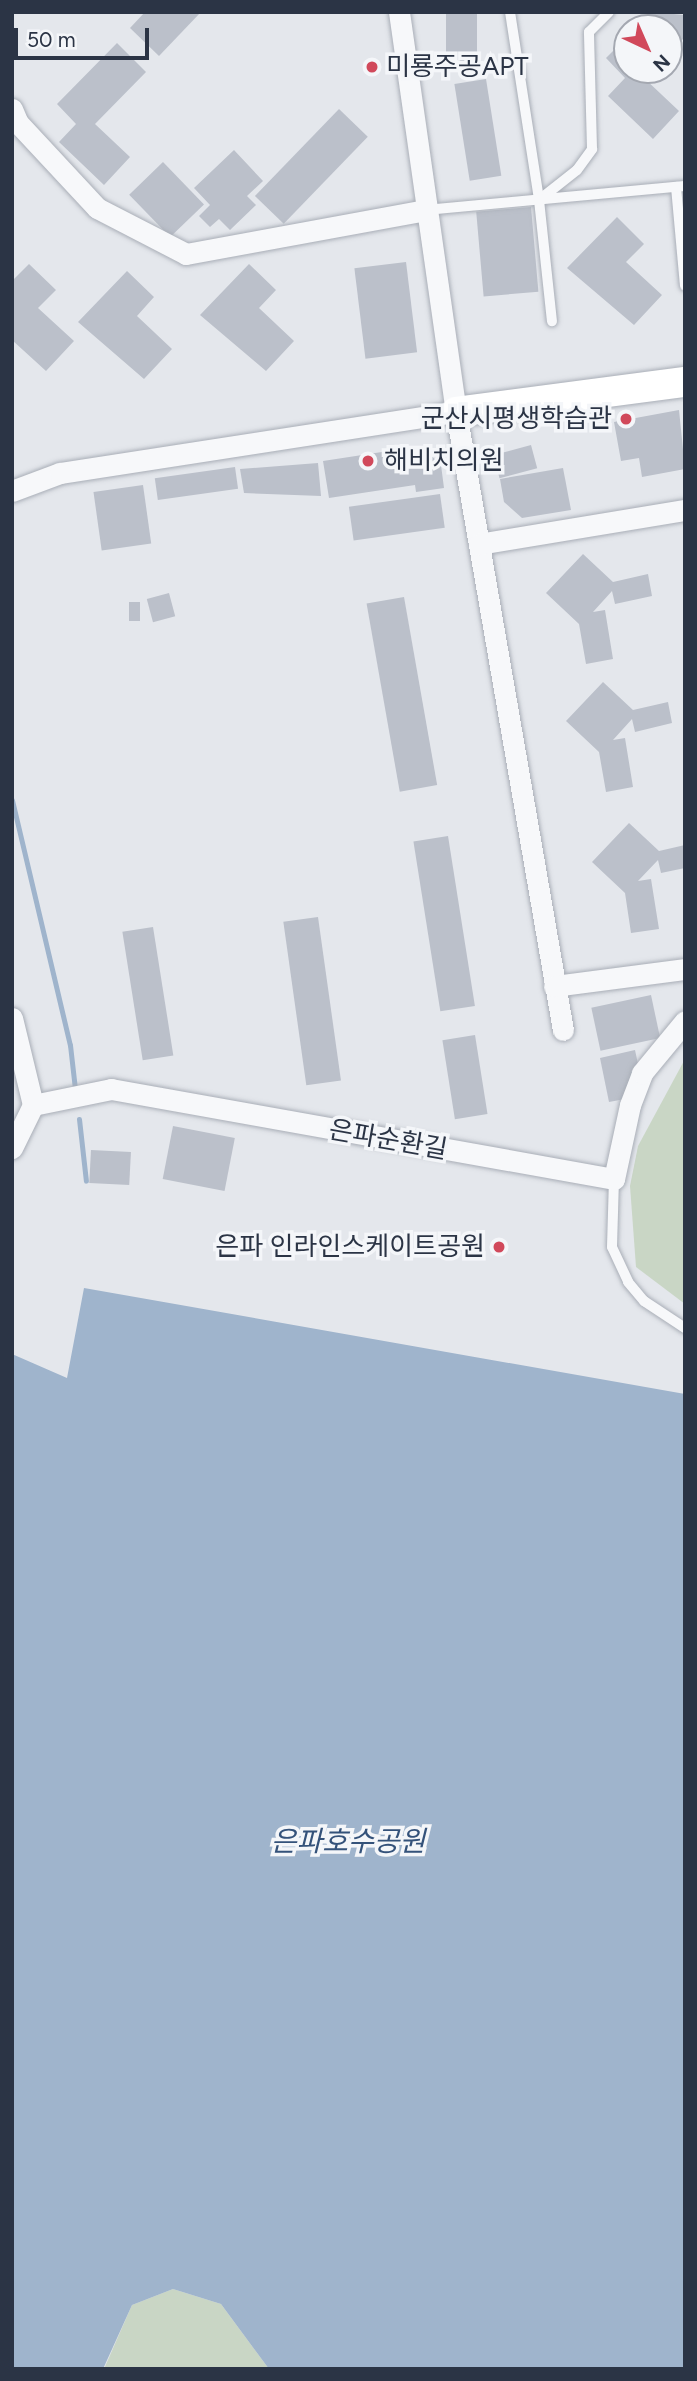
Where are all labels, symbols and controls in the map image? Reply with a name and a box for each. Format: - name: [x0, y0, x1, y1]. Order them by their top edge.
- scale bar: [18, 14, 152, 58]
- north arrow: [613, 14, 683, 84]
- text: 50 m: [27, 27, 76, 52]
- text: N: [648, 50, 675, 76]
- place label: 미룡주공APT: [386, 51, 529, 83]
- marker: 미룡주공APT: [364, 59, 380, 75]
- place label: 군산시평생학습관: [421, 403, 612, 435]
- marker: 군산시평생학습관: [618, 411, 634, 427]
- place label: 해비치의원: [384, 445, 504, 477]
- marker: 해비치의원: [358, 451, 378, 471]
- street label: 은파순환길: [326, 1114, 450, 1166]
- place label: 은파 인라인스케이트공원: [215, 1231, 485, 1263]
- marker: 은파 인라인스케이트공원: [491, 1239, 507, 1255]
- water label: 은파호수공원: [271, 1824, 425, 1858]

